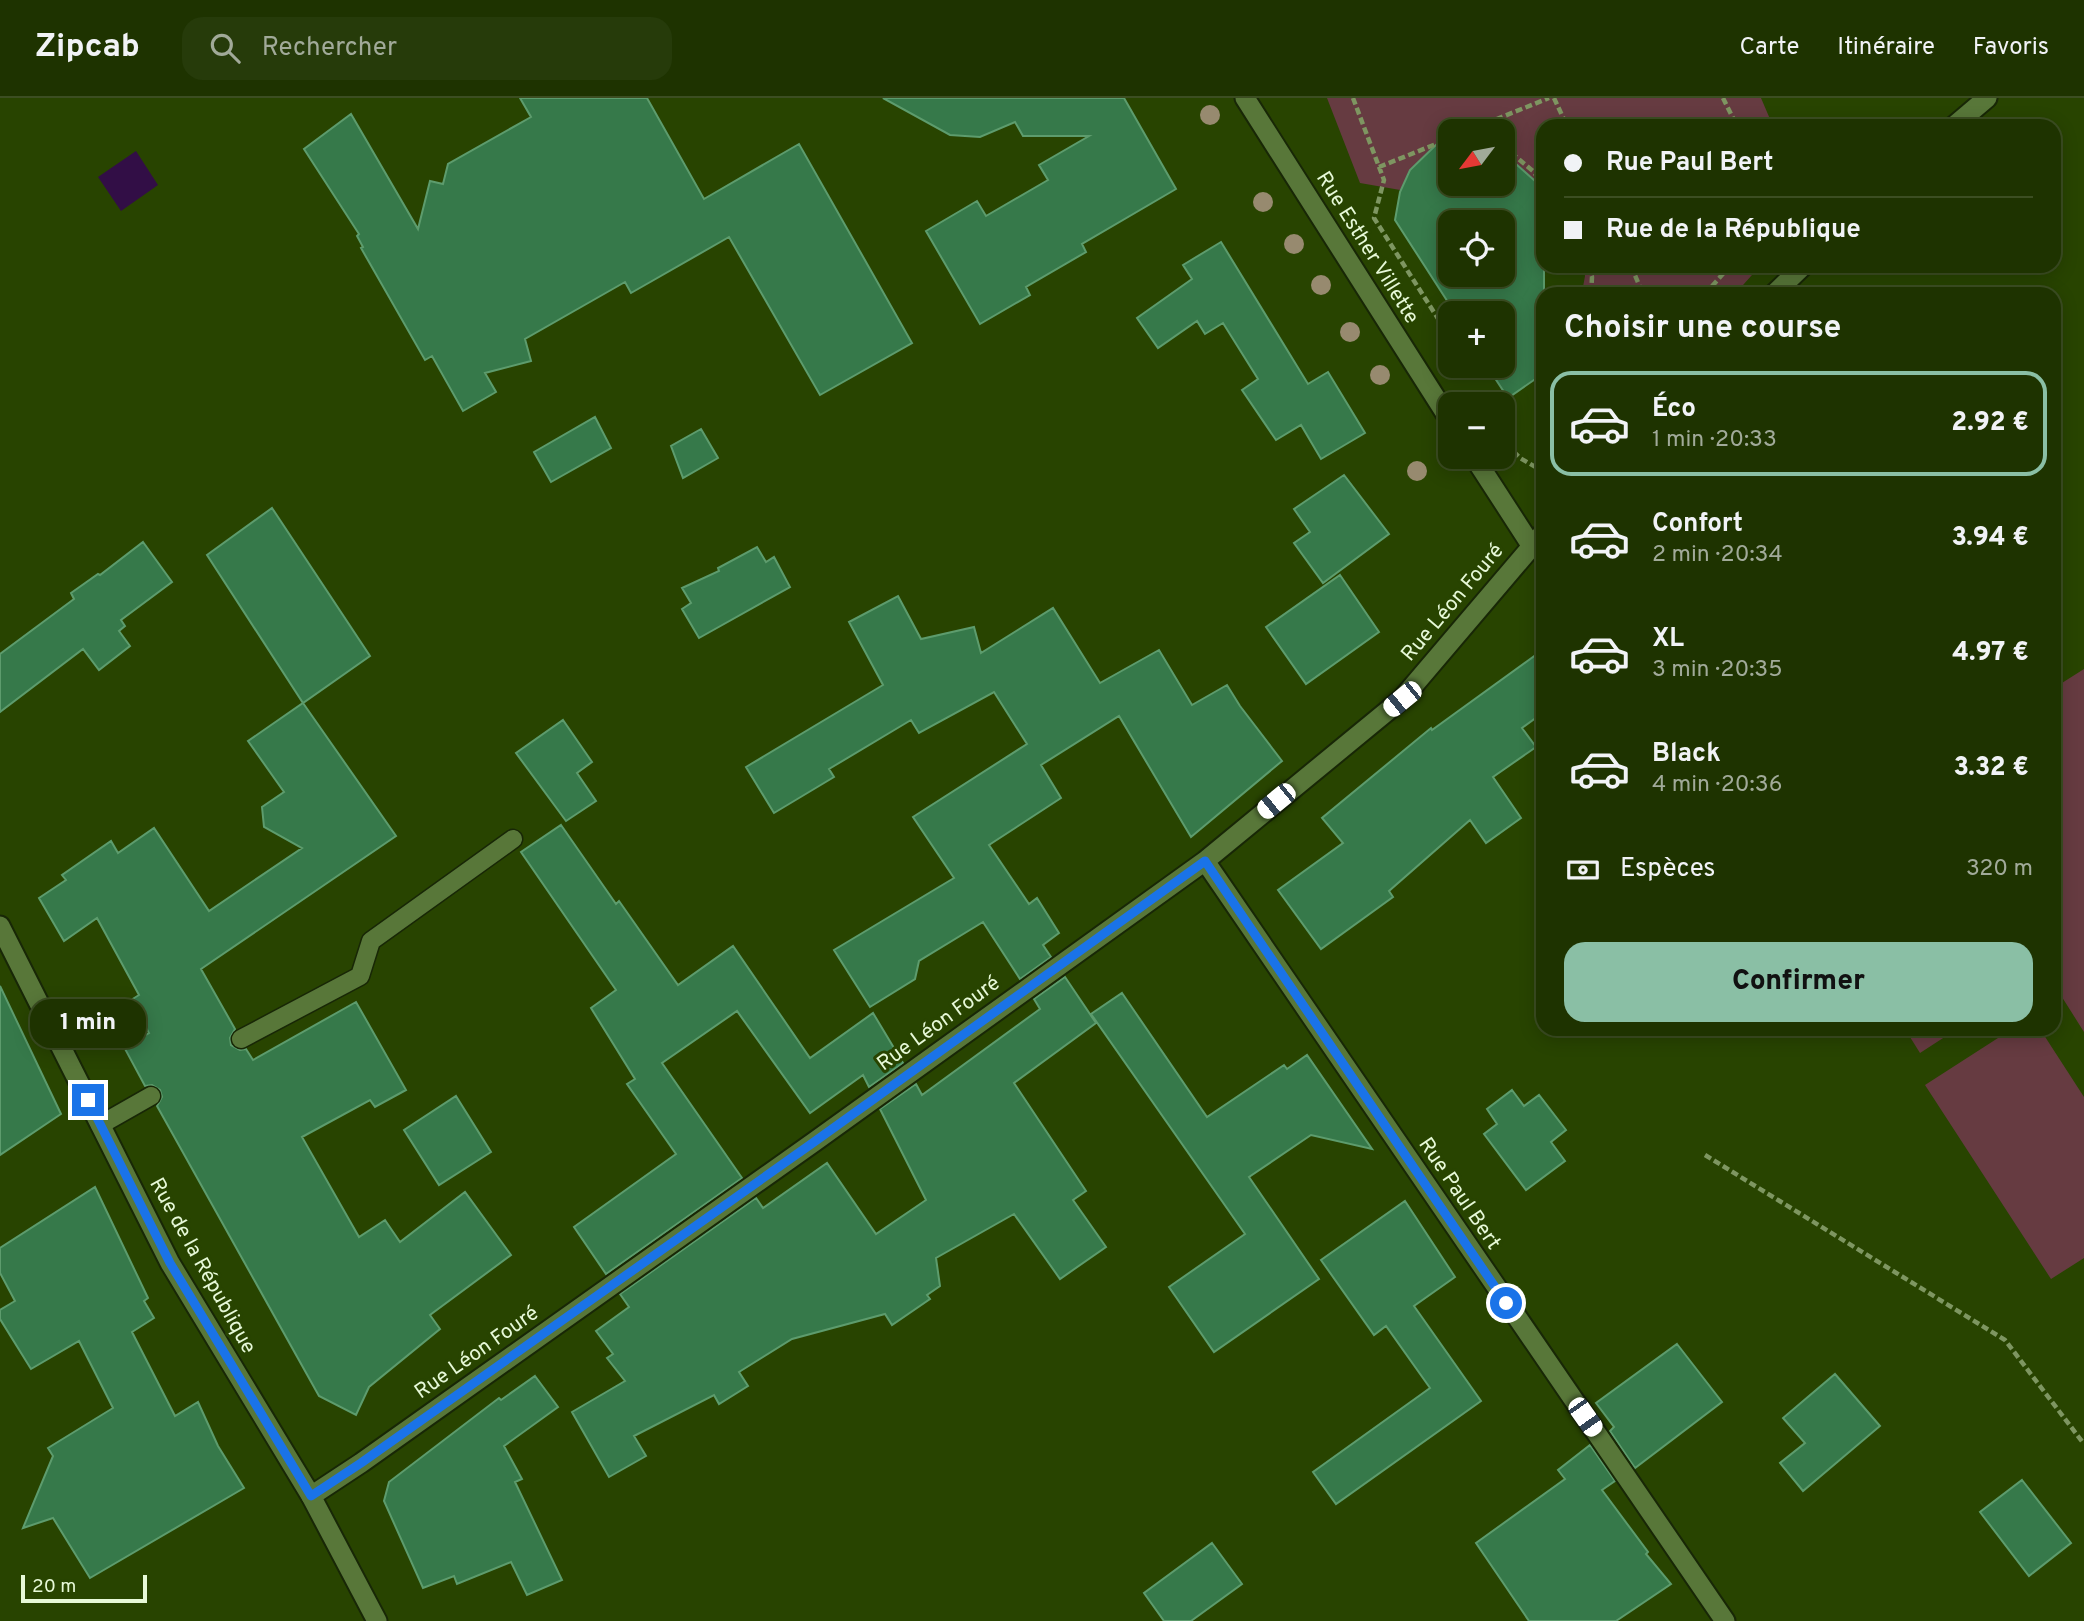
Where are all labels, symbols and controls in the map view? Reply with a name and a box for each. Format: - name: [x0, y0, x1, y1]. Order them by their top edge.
- search box: [182, 17, 672, 80]
- text: Zipcab: [35, 27, 140, 69]
- icon: search: [206, 29, 244, 67]
- text: Rechercher: [262, 32, 397, 65]
- text: Carte: [1739, 33, 1799, 63]
- text: Itinéraire: [1837, 33, 1935, 63]
- text: Favoris: [1973, 33, 2049, 63]
- north arrow: [1438, 119, 1516, 196]
- map controls: [1438, 119, 1515, 469]
- text: Rue Paul Bert: [1606, 147, 1773, 180]
- street label: Rue Esther Villette: [1309, 167, 1425, 329]
- button: locate: [1438, 210, 1515, 287]
- text: Rue de la République: [1606, 214, 1861, 247]
- button: +: [1438, 301, 1515, 378]
- text: Choisir une course: [1564, 309, 1841, 349]
- button: −: [1438, 392, 1515, 469]
- icon: car: [1568, 392, 1631, 455]
- text: Éco: [1652, 393, 1696, 426]
- text: 2.92 €: [1951, 407, 2029, 440]
- text: 1 min · 20:33: [1652, 426, 1777, 455]
- icon: car: [1568, 507, 1631, 570]
- text: Confort: [1652, 508, 1743, 541]
- text: 3.94 €: [1951, 522, 2029, 555]
- street label: Rue Léon Fouré: [1396, 538, 1510, 668]
- text: 2 min · 20:34: [1652, 541, 1783, 570]
- icon: car: [1568, 622, 1631, 685]
- text: XL: [1652, 623, 1684, 656]
- text: 4.97 €: [1952, 637, 2029, 670]
- text: 3 min · 20:35: [1652, 656, 1782, 685]
- car: [1380, 678, 1425, 720]
- icon: car: [1568, 737, 1631, 800]
- text: Black: [1652, 738, 1721, 771]
- text: 3.32 €: [1953, 752, 2029, 785]
- text: 4 min · 20:36: [1652, 771, 1782, 800]
- car: [1254, 780, 1299, 822]
- icon: cash: [1564, 851, 1602, 889]
- text: Espèces: [1620, 853, 1716, 886]
- text: 320 m: [1966, 855, 2033, 884]
- button: Confirmer: [1564, 942, 2033, 1022]
- street label: Rue Léon Fouré: [872, 970, 1006, 1078]
- callout: 1 min: [30, 998, 146, 1048]
- text: 1 min: [60, 1009, 116, 1038]
- route end: [72, 1084, 104, 1116]
- street label: Rue Paul Bert: [1412, 1133, 1506, 1255]
- street label: Rue de la République: [142, 1173, 262, 1359]
- route start: [1490, 1287, 1522, 1319]
- street label: Rue Léon Fouré: [410, 1300, 544, 1406]
- car: [1565, 1394, 1606, 1440]
- scale bar: [21, 1572, 147, 1604]
- text: 20 m: [32, 1575, 76, 1599]

